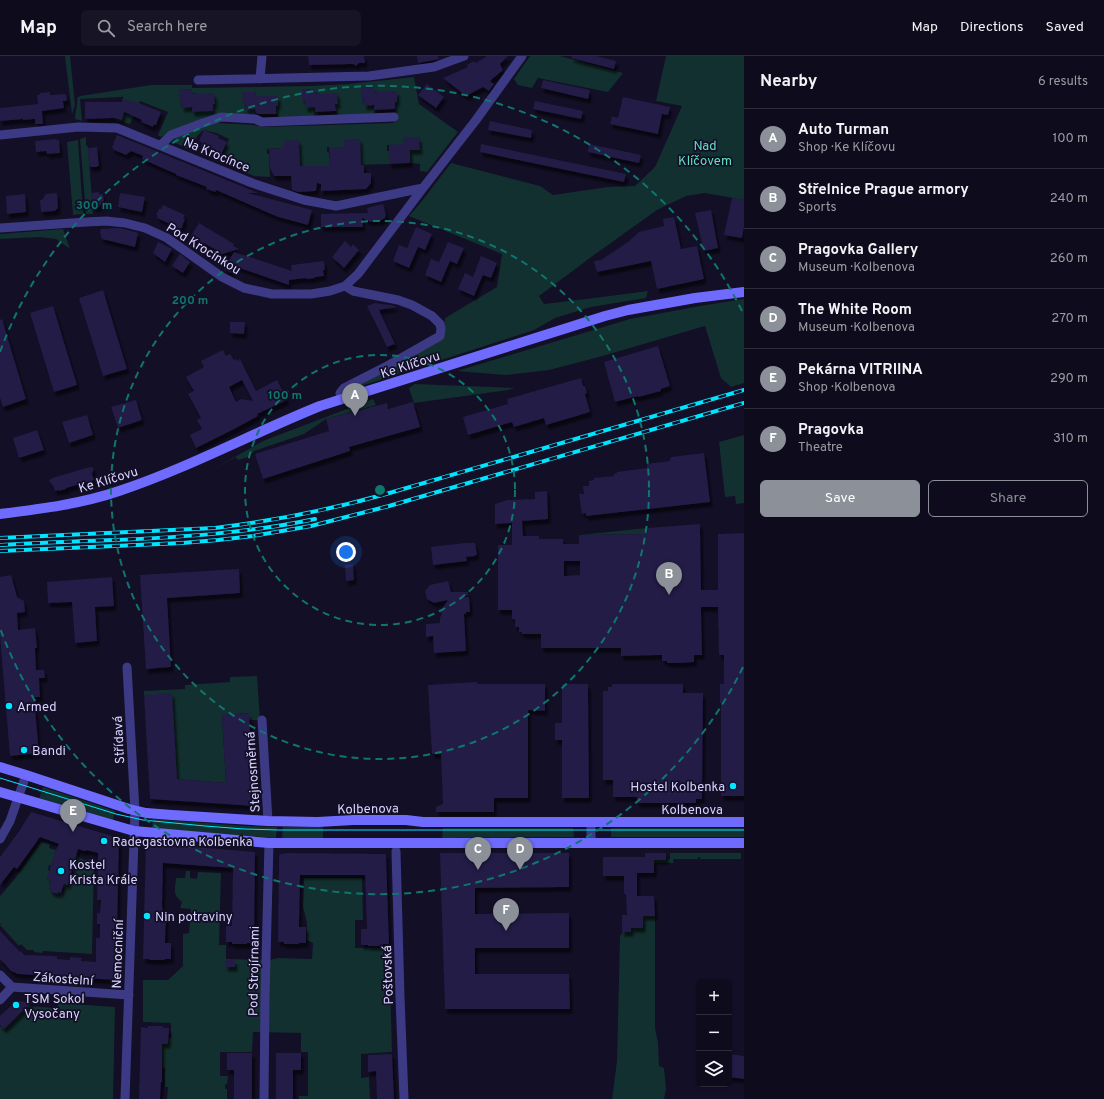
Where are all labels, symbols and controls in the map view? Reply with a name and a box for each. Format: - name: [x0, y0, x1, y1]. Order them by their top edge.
- search box: [81, 10, 361, 46]
- text: Map: [20, 16, 57, 40]
- icon: search: [95, 17, 117, 39]
- text: Search here: [127, 18, 207, 37]
- text: Map: [912, 19, 938, 36]
- text: Directions: [960, 19, 1024, 36]
- text: Saved: [1046, 19, 1084, 36]
- text: Nearby: [760, 71, 817, 93]
- text: 6 results: [1038, 74, 1088, 90]
- text: Auto Turman: [798, 121, 889, 140]
- text: A: [768, 131, 778, 147]
- text: 100 m: [1052, 131, 1088, 147]
- street label: Na Krocínce: [181, 135, 252, 177]
- park label: Nad Klíčovem: [678, 139, 732, 170]
- text: Shop · Ke Klíčovu: [798, 140, 895, 156]
- text: Střelnice Prague armory: [798, 181, 969, 200]
- text: B: [769, 191, 777, 207]
- text: 240 m: [1050, 191, 1088, 207]
- text: 300 m: [76, 198, 112, 214]
- text: Sports: [798, 200, 837, 216]
- street label: Pod Krocínkou: [163, 220, 243, 279]
- text: Pragovka Gallery: [798, 241, 918, 260]
- text: C: [769, 251, 777, 267]
- text: 260 m: [1050, 251, 1088, 267]
- text: Museum · Kolbenova: [798, 260, 915, 276]
- text: 200 m: [172, 293, 208, 309]
- text: The White Room: [798, 301, 912, 320]
- text: D: [768, 311, 778, 327]
- text: 270 m: [1051, 311, 1088, 327]
- text: Museum · Kolbenova: [798, 320, 915, 336]
- street label: Ke Klíčovu: [379, 349, 442, 383]
- text: Pekárna VITRIINA: [798, 361, 923, 380]
- text: E: [769, 371, 777, 387]
- text: 290 m: [1050, 371, 1088, 387]
- text: Shop · Kolbenova: [798, 380, 895, 396]
- pin: A: [342, 383, 368, 416]
- text: 100 m: [268, 388, 302, 404]
- text: Pragovka: [798, 421, 864, 440]
- text: F: [769, 431, 777, 447]
- text: 310 m: [1053, 431, 1088, 447]
- text: Theatre: [798, 440, 843, 456]
- street label: Ke Klíčovu: [77, 464, 140, 498]
- button: Save: [760, 480, 920, 517]
- button: Share: [928, 480, 1088, 517]
- centre of rings: [373, 483, 387, 497]
- your location: [336, 542, 356, 562]
- pin: B: [656, 562, 682, 595]
- place label: Armed: [17, 700, 57, 716]
- marker: Armed: [4, 701, 14, 711]
- street label: Střídavá: [111, 715, 129, 764]
- street label: Stejnosměrná: [243, 731, 265, 813]
- place label: Bandi: [32, 744, 66, 760]
- marker: Bandi: [19, 745, 29, 755]
- place label: Hostel Kolbenka: [630, 780, 725, 796]
- marker: Hostel Kolbenka: [728, 781, 738, 791]
- pin: E: [60, 799, 86, 832]
- street label: Kolbenova: [337, 801, 399, 819]
- street label: Kolbenova: [661, 803, 723, 819]
- place label: Radegastovna Kolbenka: [112, 835, 253, 851]
- marker: Radegastovna Kolbenka: [99, 836, 109, 846]
- pin: C: [465, 837, 491, 870]
- pin: D: [507, 837, 533, 870]
- place label: Kostel Krista Krále: [69, 858, 137, 889]
- marker: Kostel Krista Krále: [56, 866, 66, 876]
- pin: F: [493, 898, 519, 931]
- place label: Nin potraviny: [155, 910, 233, 926]
- marker: Nin potraviny: [142, 911, 152, 921]
- street label: Nemocniční: [110, 917, 128, 989]
- street label: Pod Strojírnami: [246, 926, 264, 1016]
- street label: Poštovská: [380, 945, 398, 1005]
- street label: Zákostelní: [32, 970, 95, 990]
- map controls: [696, 979, 732, 1087]
- button: +: [696, 979, 732, 1015]
- place label: TSM Sokol Vysočany: [24, 992, 85, 1023]
- marker: TSM Sokol Vysočany: [11, 1000, 21, 1010]
- button: −: [696, 1015, 732, 1051]
- button: layers: [696, 1051, 732, 1087]

